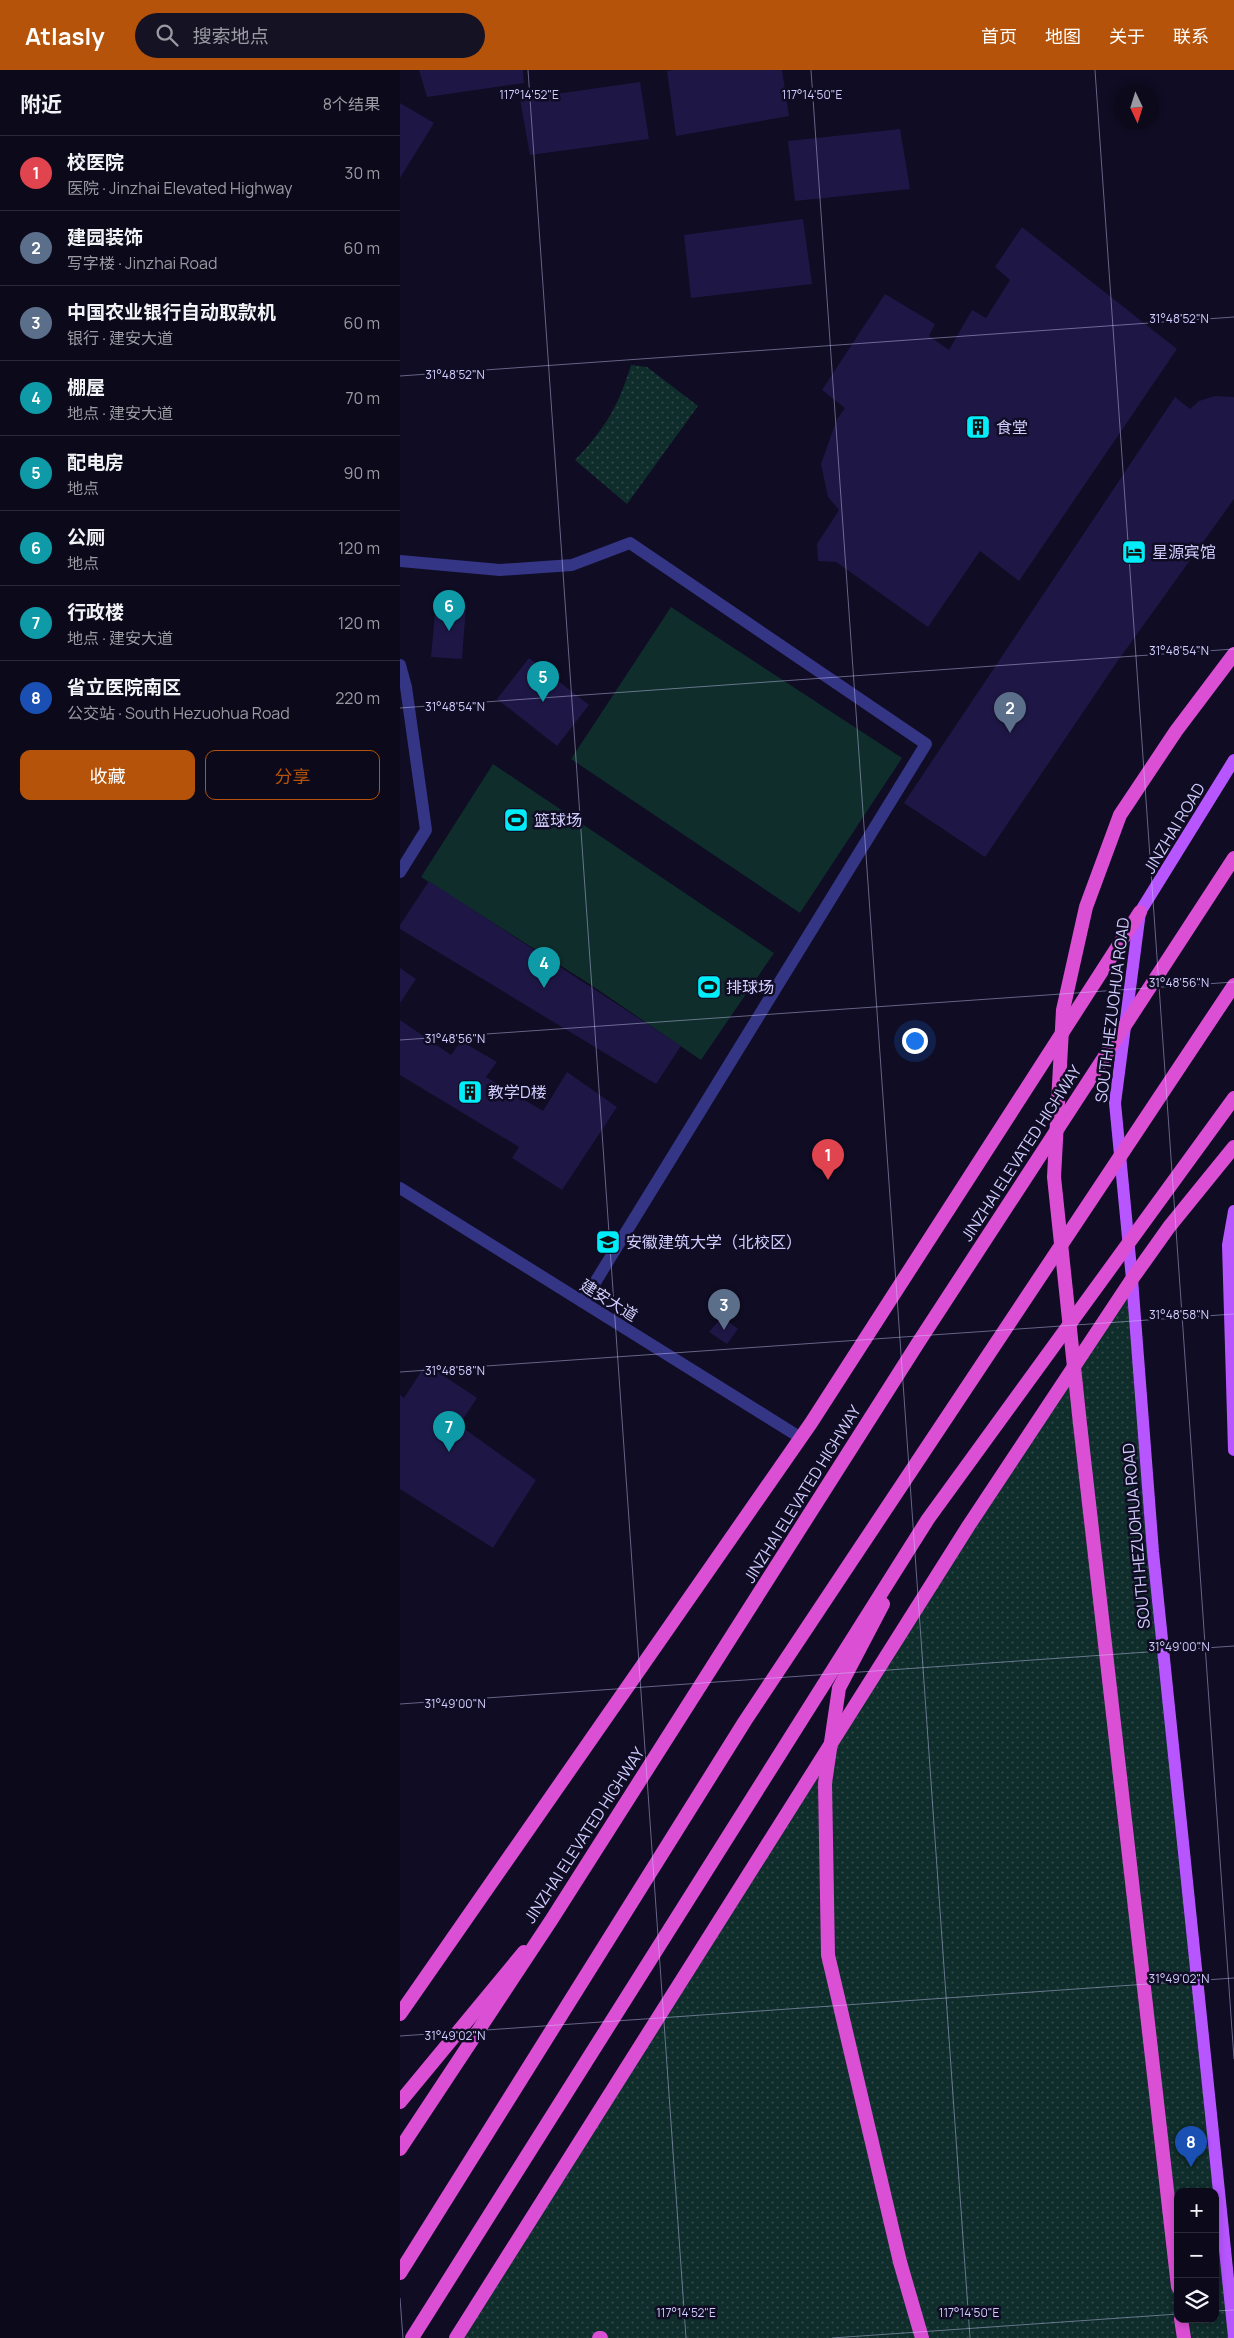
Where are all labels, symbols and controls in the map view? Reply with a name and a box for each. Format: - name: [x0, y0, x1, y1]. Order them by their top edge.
- search box: [135, 13, 485, 58]
- text: Atlasly: [25, 19, 105, 52]
- icon: search: [153, 21, 181, 49]
- text: 搜索地点: [193, 23, 269, 49]
- text: 首页: [981, 24, 1017, 48]
- text: 地图: [1045, 24, 1081, 48]
- text: 关于: [1109, 24, 1145, 48]
- text: 联系: [1173, 24, 1209, 48]
- north arrow: [1114, 85, 1159, 130]
- text: 117°14'52"E: [499, 86, 559, 103]
- text: 117°14'50"E: [782, 86, 842, 103]
- text: 附近: [20, 90, 62, 118]
- text: 8个结果: [323, 93, 380, 115]
- text: 校医院: [67, 149, 124, 175]
- text: 1: [32, 162, 40, 184]
- text: 30 m: [345, 162, 380, 184]
- text: 医院 · Jinzhai Elevated Highway: [67, 177, 292, 199]
- text: 建园装饰: [67, 224, 143, 250]
- text: 2: [31, 237, 41, 259]
- text: 60 m: [344, 237, 380, 259]
- text: 写字楼 · Jinzhai Road: [67, 252, 217, 274]
- text: 中国农业银行自动取款机: [67, 299, 276, 325]
- text: 31°48'52"N: [1149, 310, 1209, 327]
- text: 3: [31, 312, 41, 334]
- text: 60 m: [344, 312, 380, 334]
- text: 银行 · 建安大道: [67, 327, 173, 349]
- text: 31°48'52"N: [425, 366, 485, 383]
- text: 棚屋: [67, 374, 105, 400]
- text: 4: [31, 387, 41, 409]
- text: 70 m: [345, 387, 380, 409]
- text: 地点 · 建安大道: [67, 402, 173, 424]
- building icon: 食堂: [965, 414, 991, 440]
- place label: 食堂: [996, 416, 1028, 438]
- text: 配电房: [67, 449, 124, 475]
- text: 5: [31, 462, 41, 484]
- text: 90 m: [344, 462, 380, 484]
- text: 地点: [67, 477, 99, 499]
- text: 公厕: [67, 524, 105, 550]
- text: 6: [31, 537, 41, 559]
- text: 120 m: [338, 537, 380, 559]
- hotel icon: 星源宾馆: [1121, 539, 1147, 565]
- place label: 星源宾馆: [1152, 541, 1216, 563]
- text: 地点: [67, 552, 99, 574]
- pin: 6: [433, 590, 465, 631]
- text: 行政楼: [67, 599, 124, 625]
- text: 7: [32, 612, 40, 634]
- text: 120 m: [338, 612, 380, 634]
- text: 地点 · 建安大道: [67, 627, 173, 649]
- text: 31°48'54"N: [1149, 642, 1209, 659]
- pin: 5: [527, 661, 559, 702]
- text: 省立医院南区: [67, 674, 181, 700]
- text: 8: [31, 687, 41, 709]
- text: 220 m: [335, 687, 380, 709]
- pin: 2: [994, 692, 1026, 733]
- text: 31°48'54"N: [425, 698, 485, 715]
- text: 公交站 · South Hezuohua Road: [67, 702, 290, 724]
- button: 收藏: [20, 750, 195, 800]
- button: 分享: [205, 750, 380, 800]
- street label: JINZHAI ROAD: [1138, 778, 1210, 877]
- sports icon: 篮球场: [503, 807, 529, 833]
- place label: 篮球场: [534, 809, 582, 831]
- street label: SOUTH HEZUOHUA ROAD: [1090, 916, 1134, 1104]
- pin: 4: [528, 947, 560, 988]
- sports icon: 排球场: [696, 974, 722, 1000]
- text: 31°48'56"N: [1149, 974, 1209, 991]
- place label: 排球场: [726, 976, 774, 998]
- your location: [902, 1028, 928, 1054]
- text: 31°48'56"N: [425, 1030, 485, 1047]
- street label: JINZHAI ELEVATED HIGHWAY: [956, 1061, 1086, 1245]
- building icon: 教学D楼: [457, 1079, 483, 1105]
- place label: 教学D楼: [488, 1081, 547, 1103]
- pin: 1: [812, 1139, 844, 1180]
- school or university icon: 安徽建筑大学（北校区）: [595, 1229, 621, 1255]
- place label: 安徽建筑大学（北校区）: [626, 1231, 802, 1253]
- street label: 建安大道: [576, 1274, 642, 1326]
- pin: 3: [708, 1289, 740, 1330]
- text: 31°48'58"N: [1149, 1306, 1209, 1323]
- text: 31°48'58"N: [425, 1362, 485, 1379]
- street label: JINZHAI ELEVATED HIGHWAY: [738, 1401, 866, 1587]
- pin: 7: [433, 1411, 465, 1452]
- street label: SOUTH HEZUOHUA ROAD: [1117, 1442, 1155, 1630]
- text: 31°49'00"N: [1148, 1638, 1210, 1655]
- text: 31°49'00"N: [424, 1695, 486, 1712]
- street label: JINZHAI ELEVATED HIGHWAY: [519, 1743, 649, 1927]
- text: 31°49'02"N: [1149, 1970, 1209, 1987]
- text: 31°49'02"N: [425, 2027, 485, 2044]
- pin: 8: [1175, 2126, 1207, 2167]
- map controls: [1174, 2188, 1219, 2323]
- button: +: [1174, 2188, 1219, 2233]
- button: −: [1174, 2233, 1219, 2278]
- button: layers: [1174, 2278, 1219, 2323]
- text: 117°14'52"E: [656, 2304, 716, 2321]
- text: 117°14'50"E: [939, 2304, 999, 2321]

